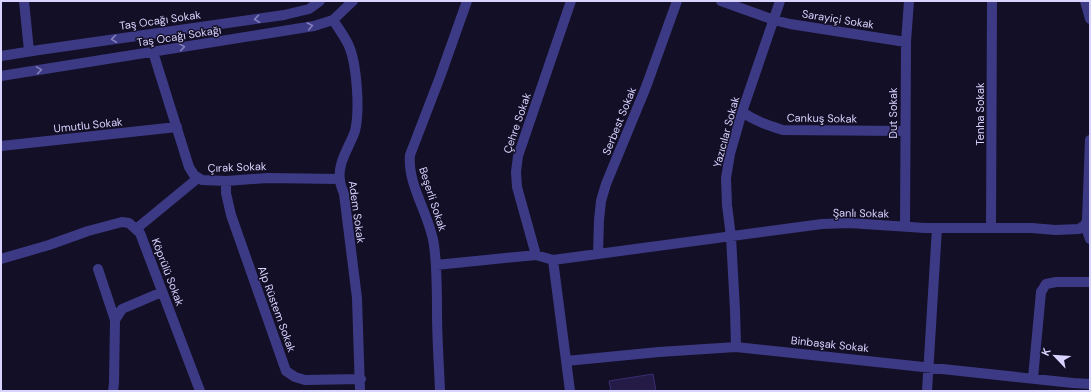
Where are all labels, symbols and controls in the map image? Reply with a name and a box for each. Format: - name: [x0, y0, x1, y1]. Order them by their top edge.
- street label: Sarayiçi Sokak: [801, 6, 875, 32]
- street label: Taş Ocağı Sokak: [118, 7, 202, 33]
- one-way arrow: [254, 14, 260, 23]
- street label: Taş Ocağı Sokağı: [136, 22, 222, 50]
- one-way arrow: [307, 22, 313, 31]
- one-way arrow: [111, 34, 117, 43]
- one-way arrow: [179, 43, 185, 52]
- one-way arrow: [36, 66, 43, 75]
- street label: Tenha Sokak: [973, 82, 987, 145]
- street label: Serbest Sokak: [599, 84, 639, 157]
- street label: Dut Sokak: [886, 87, 900, 139]
- street label: Çehre Sokak: [500, 90, 534, 155]
- street label: Yazıcılar Sokak: [710, 94, 742, 169]
- street label: Cankuş Sokak: [787, 110, 858, 126]
- street label: Umutlu Sokak: [53, 114, 124, 136]
- street label: Çırak Sokak: [207, 159, 267, 175]
- street label: Beşerli Sokak: [416, 165, 450, 233]
- street label: Adem Sokak: [346, 180, 368, 245]
- street label: Şanlı Sokak: [833, 206, 890, 220]
- street label: Köprülü Sokak: [149, 236, 187, 308]
- street label: Alp Rüstem Sokak: [255, 264, 299, 354]
- street label: Binbaşak Sokak: [790, 333, 870, 355]
- north arrow: [1035, 336, 1075, 376]
- text: K: [1038, 346, 1054, 358]

